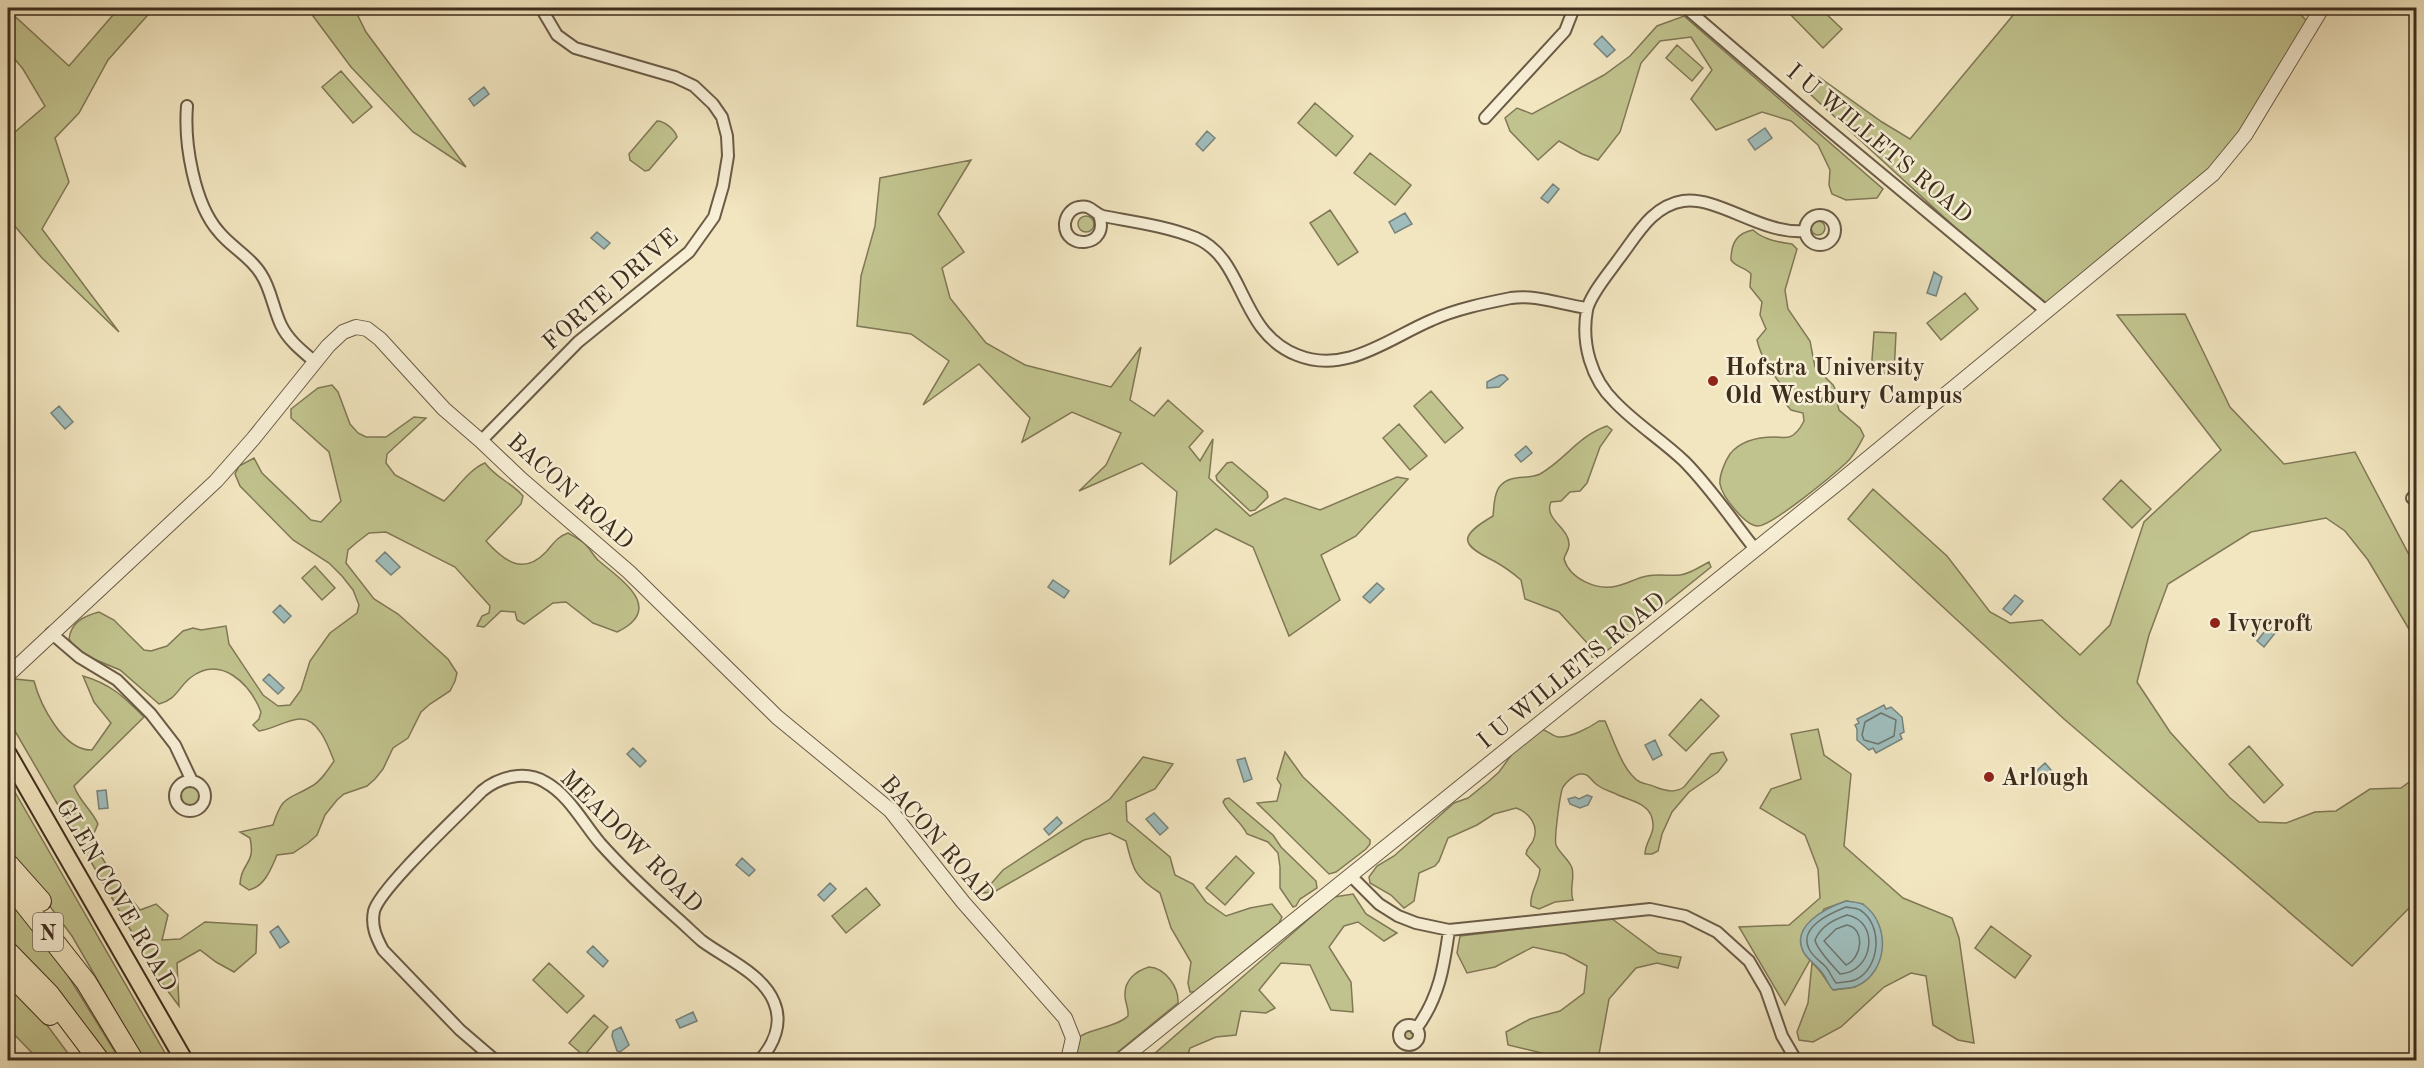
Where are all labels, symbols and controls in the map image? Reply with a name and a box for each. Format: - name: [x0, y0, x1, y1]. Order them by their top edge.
- street label: I U WILLETS ROAD: [1781, 60, 1976, 229]
- street label: FORTE DRIVE: [539, 225, 684, 356]
- place label: Hofstra University Old Westbury Campus: [1725, 357, 1962, 409]
- marker: Hofstra University Old Westbury Campus: [1706, 374, 1720, 388]
- street label: BACON ROAD: [502, 430, 637, 555]
- street label: I U WILLETS ROAD: [1474, 589, 1671, 754]
- place label: Ivycroft: [2227, 613, 2313, 637]
- marker: Ivycroft: [2208, 616, 2222, 630]
- street label: MEADOW ROAD: [555, 767, 706, 918]
- place label: Arlough: [2001, 767, 2089, 791]
- marker: Arlough: [1982, 770, 1996, 784]
- street label: BACON ROAD: [875, 772, 998, 909]
- street label: GLEN COVE ROAD: [50, 794, 184, 996]
- road number: N: [33, 913, 63, 951]

